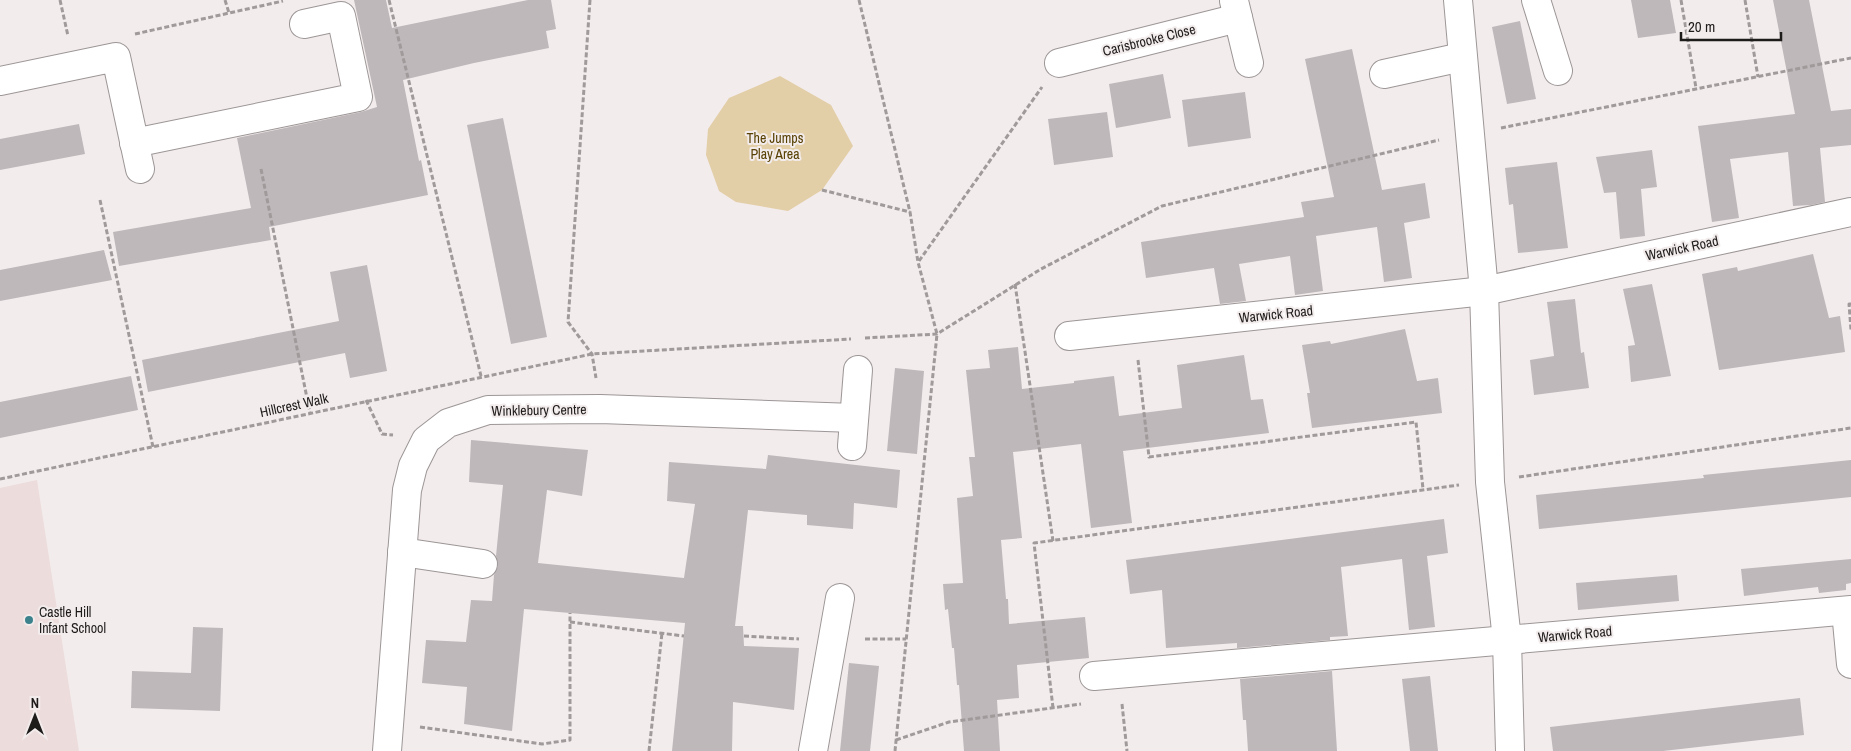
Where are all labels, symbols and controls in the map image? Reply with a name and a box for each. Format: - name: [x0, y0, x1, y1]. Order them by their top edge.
- scale bar: [1681, 10, 1781, 42]
- text: 20 m: [1688, 16, 1715, 37]
- street label: Carisbrooke Close: [1101, 20, 1197, 60]
- park label: The Jumps Play Area: [747, 129, 804, 163]
- street label: Warwick Road: [1644, 231, 1720, 265]
- street label: Warwick Road: [1238, 301, 1314, 327]
- street label: Hillcrest Walk: [258, 389, 330, 421]
- street label: Winklebury Centre: [491, 400, 587, 420]
- place label: Castle Hill Infant School: [39, 603, 106, 637]
- marker: Castle Hill Infant School: [23, 614, 35, 626]
- street label: Warwick Road: [1537, 622, 1613, 646]
- north arrow: [10, 691, 60, 741]
- text: N: [31, 694, 39, 712]

